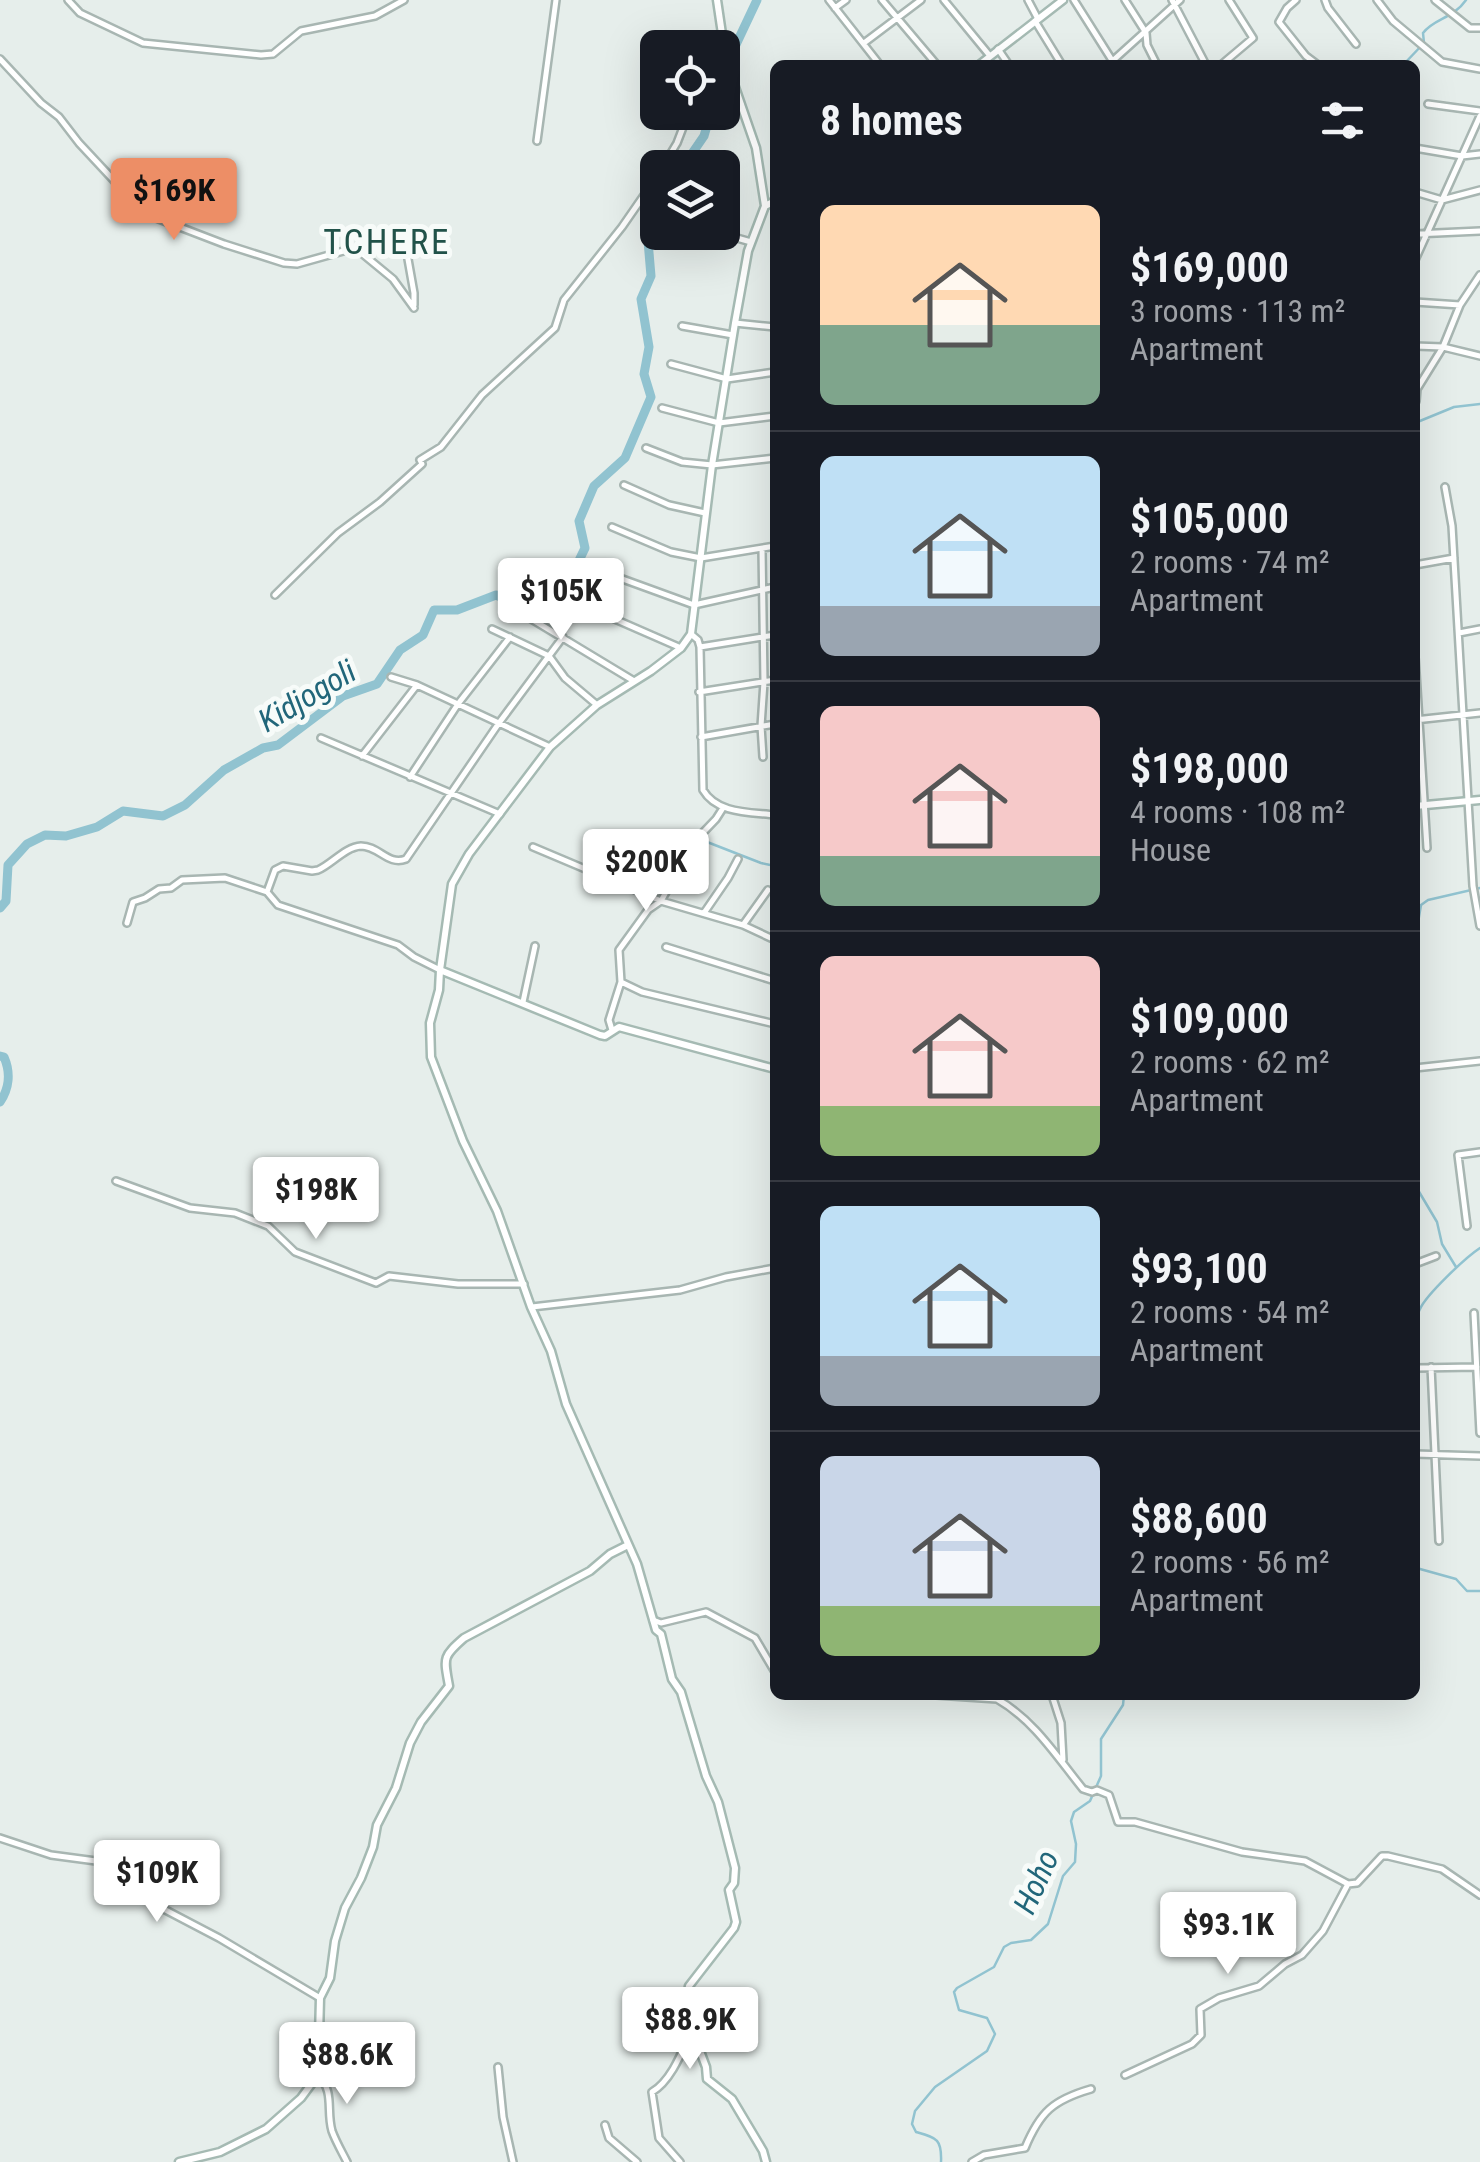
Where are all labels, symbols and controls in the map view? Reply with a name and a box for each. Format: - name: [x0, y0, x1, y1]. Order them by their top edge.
- map controls: [640, 30, 740, 250]
- button: locate: [640, 30, 740, 130]
- icon: filters: [1315, 93, 1370, 148]
- text: 8 homes: [820, 96, 963, 145]
- button: layers: [640, 150, 740, 250]
- pin: $169K: [104, 158, 244, 243]
- text: $169K: [133, 171, 215, 209]
- district label: TCHERE: [323, 222, 451, 263]
- text: $169,000: [1130, 243, 1289, 292]
- icon: home: [900, 245, 1020, 365]
- text: 3 rooms · 113 m²: [1130, 292, 1345, 330]
- text: Apartment: [1130, 330, 1264, 368]
- text: $105,000: [1130, 494, 1289, 543]
- icon: home: [900, 496, 1020, 616]
- text: 2 rooms · 74 m²: [1130, 543, 1329, 581]
- pin: $105K: [491, 558, 631, 643]
- text: $105K: [520, 571, 602, 609]
- text: Apartment: [1130, 581, 1264, 619]
- water label: Kidjogoli: [251, 652, 363, 740]
- text: $198,000: [1130, 744, 1289, 793]
- icon: home: [900, 746, 1020, 866]
- text: 4 rooms · 108 m²: [1130, 793, 1345, 831]
- pin: $200K: [576, 829, 716, 914]
- text: House: [1130, 831, 1211, 869]
- text: $200K: [605, 842, 687, 880]
- text: $109,000: [1130, 994, 1289, 1043]
- icon: home: [900, 996, 1020, 1116]
- text: 2 rooms · 62 m²: [1130, 1043, 1329, 1081]
- text: Apartment: [1130, 1081, 1264, 1119]
- pin: $198K: [246, 1157, 386, 1242]
- text: $198K: [275, 1170, 357, 1208]
- text: $93,100: [1130, 1244, 1268, 1293]
- icon: home: [900, 1246, 1020, 1366]
- text: 2 rooms · 54 m²: [1130, 1293, 1329, 1331]
- text: Apartment: [1130, 1331, 1264, 1369]
- text: $88,600: [1130, 1494, 1268, 1543]
- icon: home: [900, 1496, 1020, 1616]
- text: 2 rooms · 56 m²: [1130, 1543, 1329, 1581]
- text: Apartment: [1130, 1581, 1264, 1619]
- pin: $109K: [87, 1840, 227, 1925]
- water label: Hoho: [1005, 1844, 1067, 1920]
- text: $109K: [116, 1853, 198, 1891]
- pin: $93.1K: [1147, 1892, 1309, 1977]
- text: $93.1K: [1182, 1905, 1274, 1943]
- pin: $88.9K: [609, 1987, 771, 2072]
- text: $88.9K: [644, 2000, 736, 2038]
- pin: $88.6K: [266, 2022, 428, 2107]
- text: $88.6K: [301, 2035, 393, 2073]

